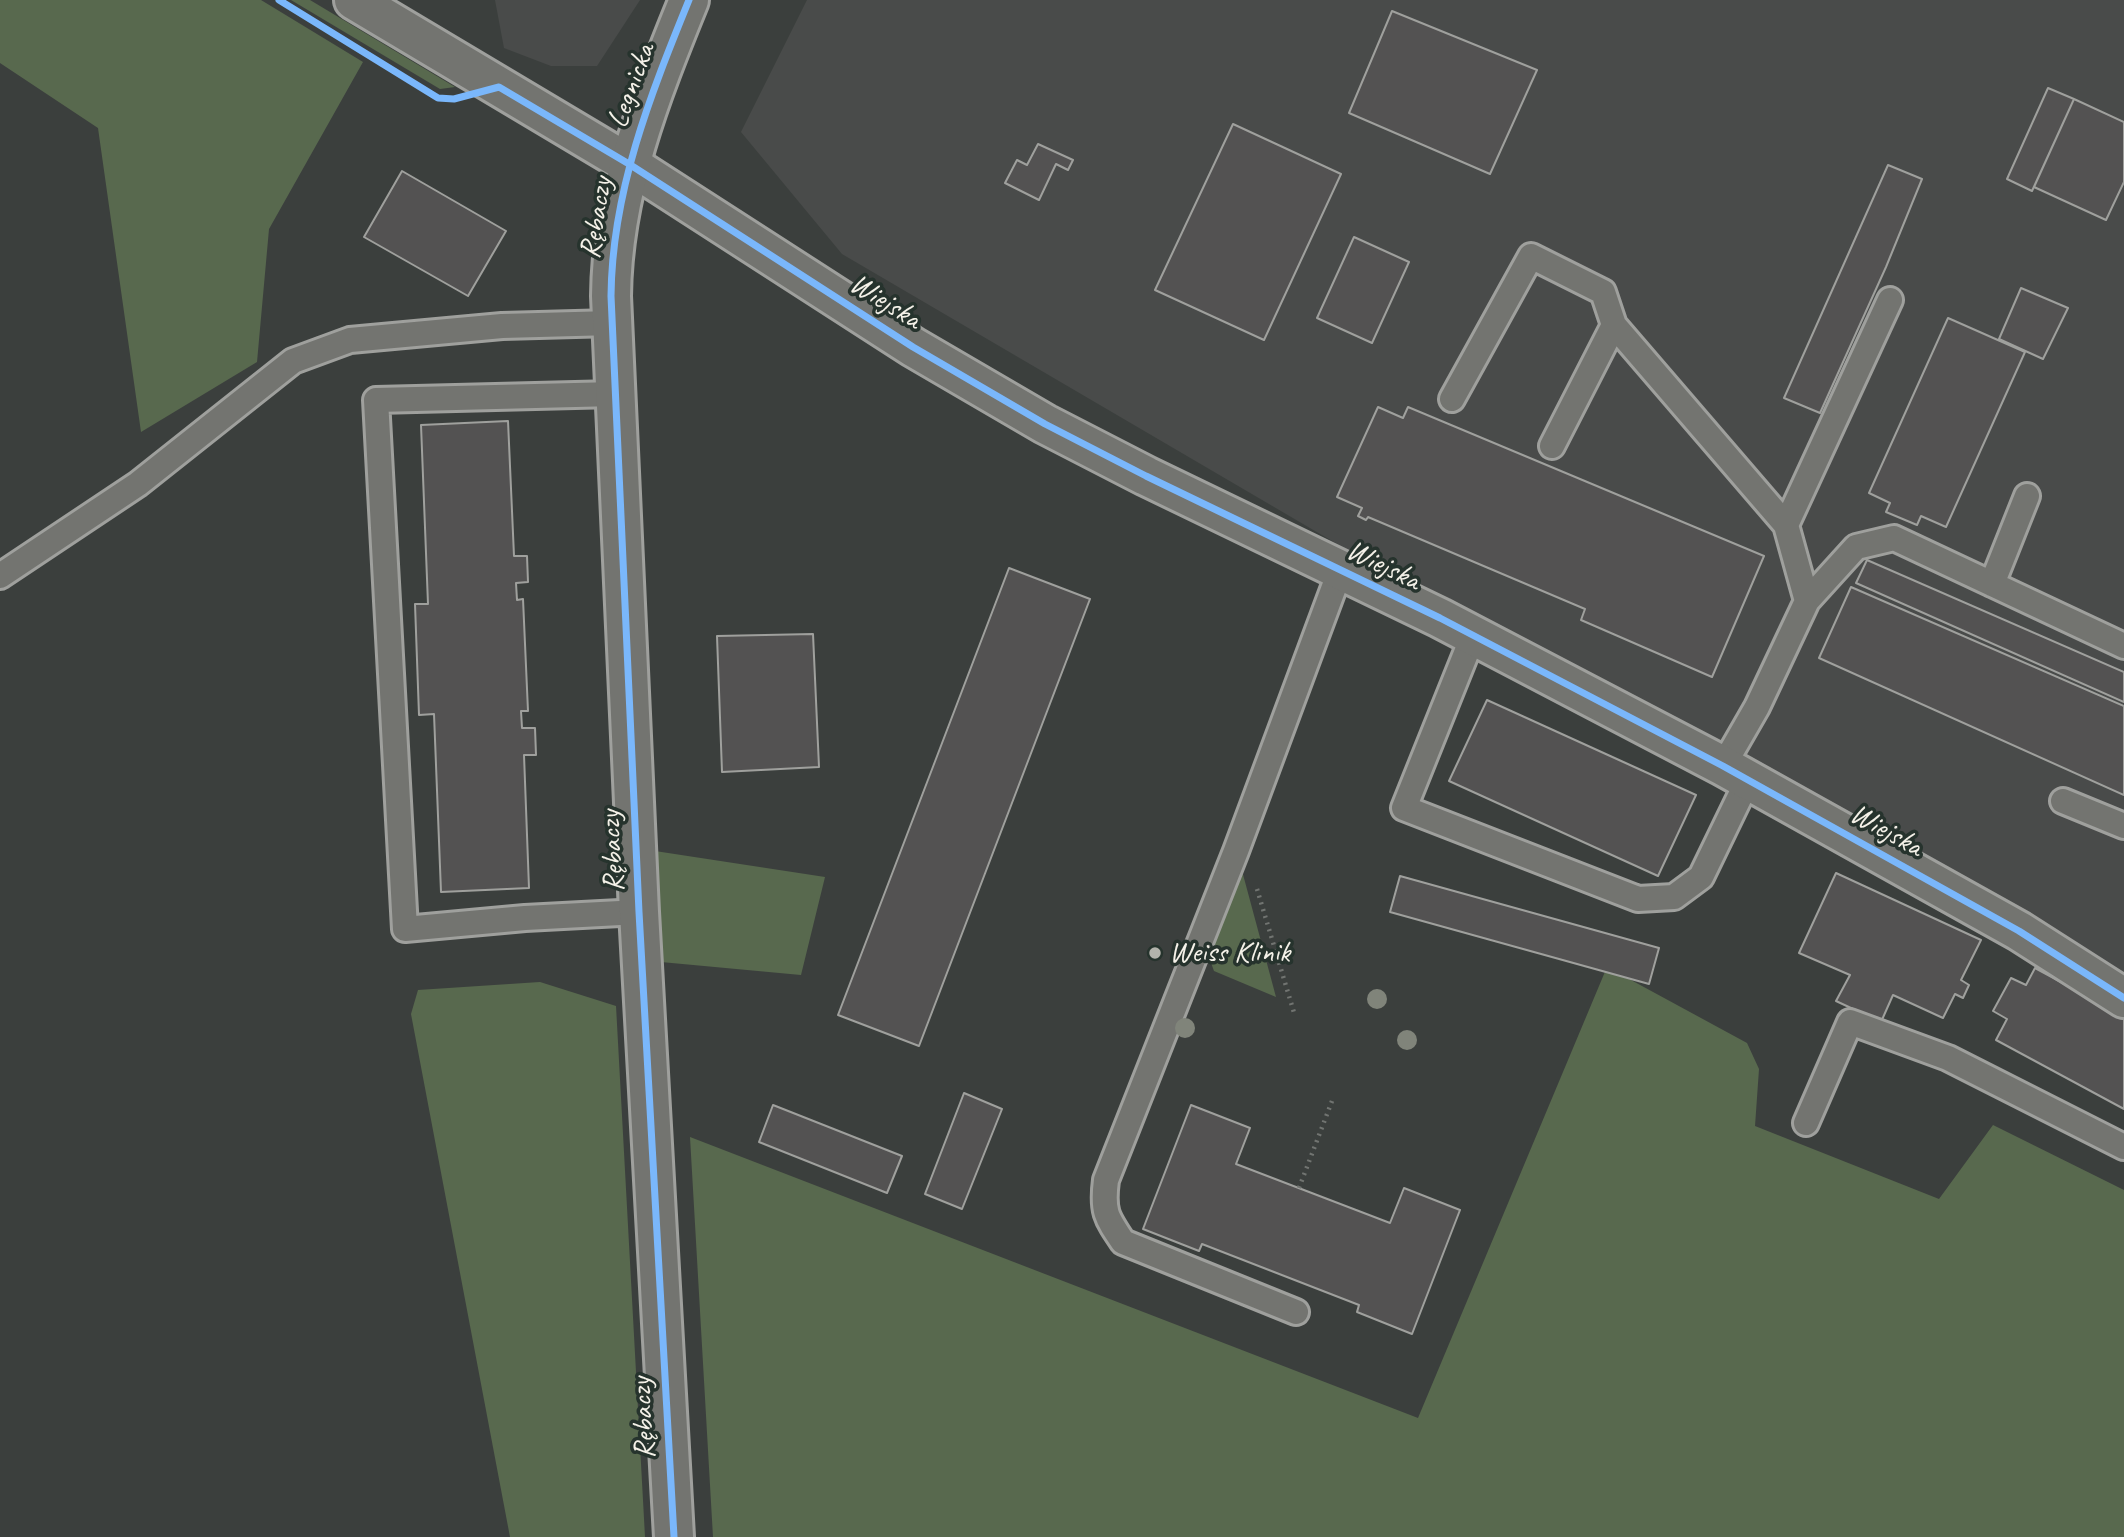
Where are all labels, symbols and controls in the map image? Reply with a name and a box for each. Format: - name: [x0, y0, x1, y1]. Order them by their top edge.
- street label: Legnicka: [600, 39, 664, 133]
- street label: Rębaczy: [573, 175, 621, 261]
- street label: Wiejska: [843, 266, 927, 338]
- street label: Wiejska: [1340, 533, 1426, 599]
- street label: Wiejska: [1843, 796, 1929, 866]
- street label: Rębaczy: [593, 809, 633, 893]
- place label: Weiss Klinik: [1169, 935, 1290, 971]
- marker: Weiss Klinik: [1147, 945, 1163, 961]
- street label: Rębaczy: [624, 1376, 664, 1460]

